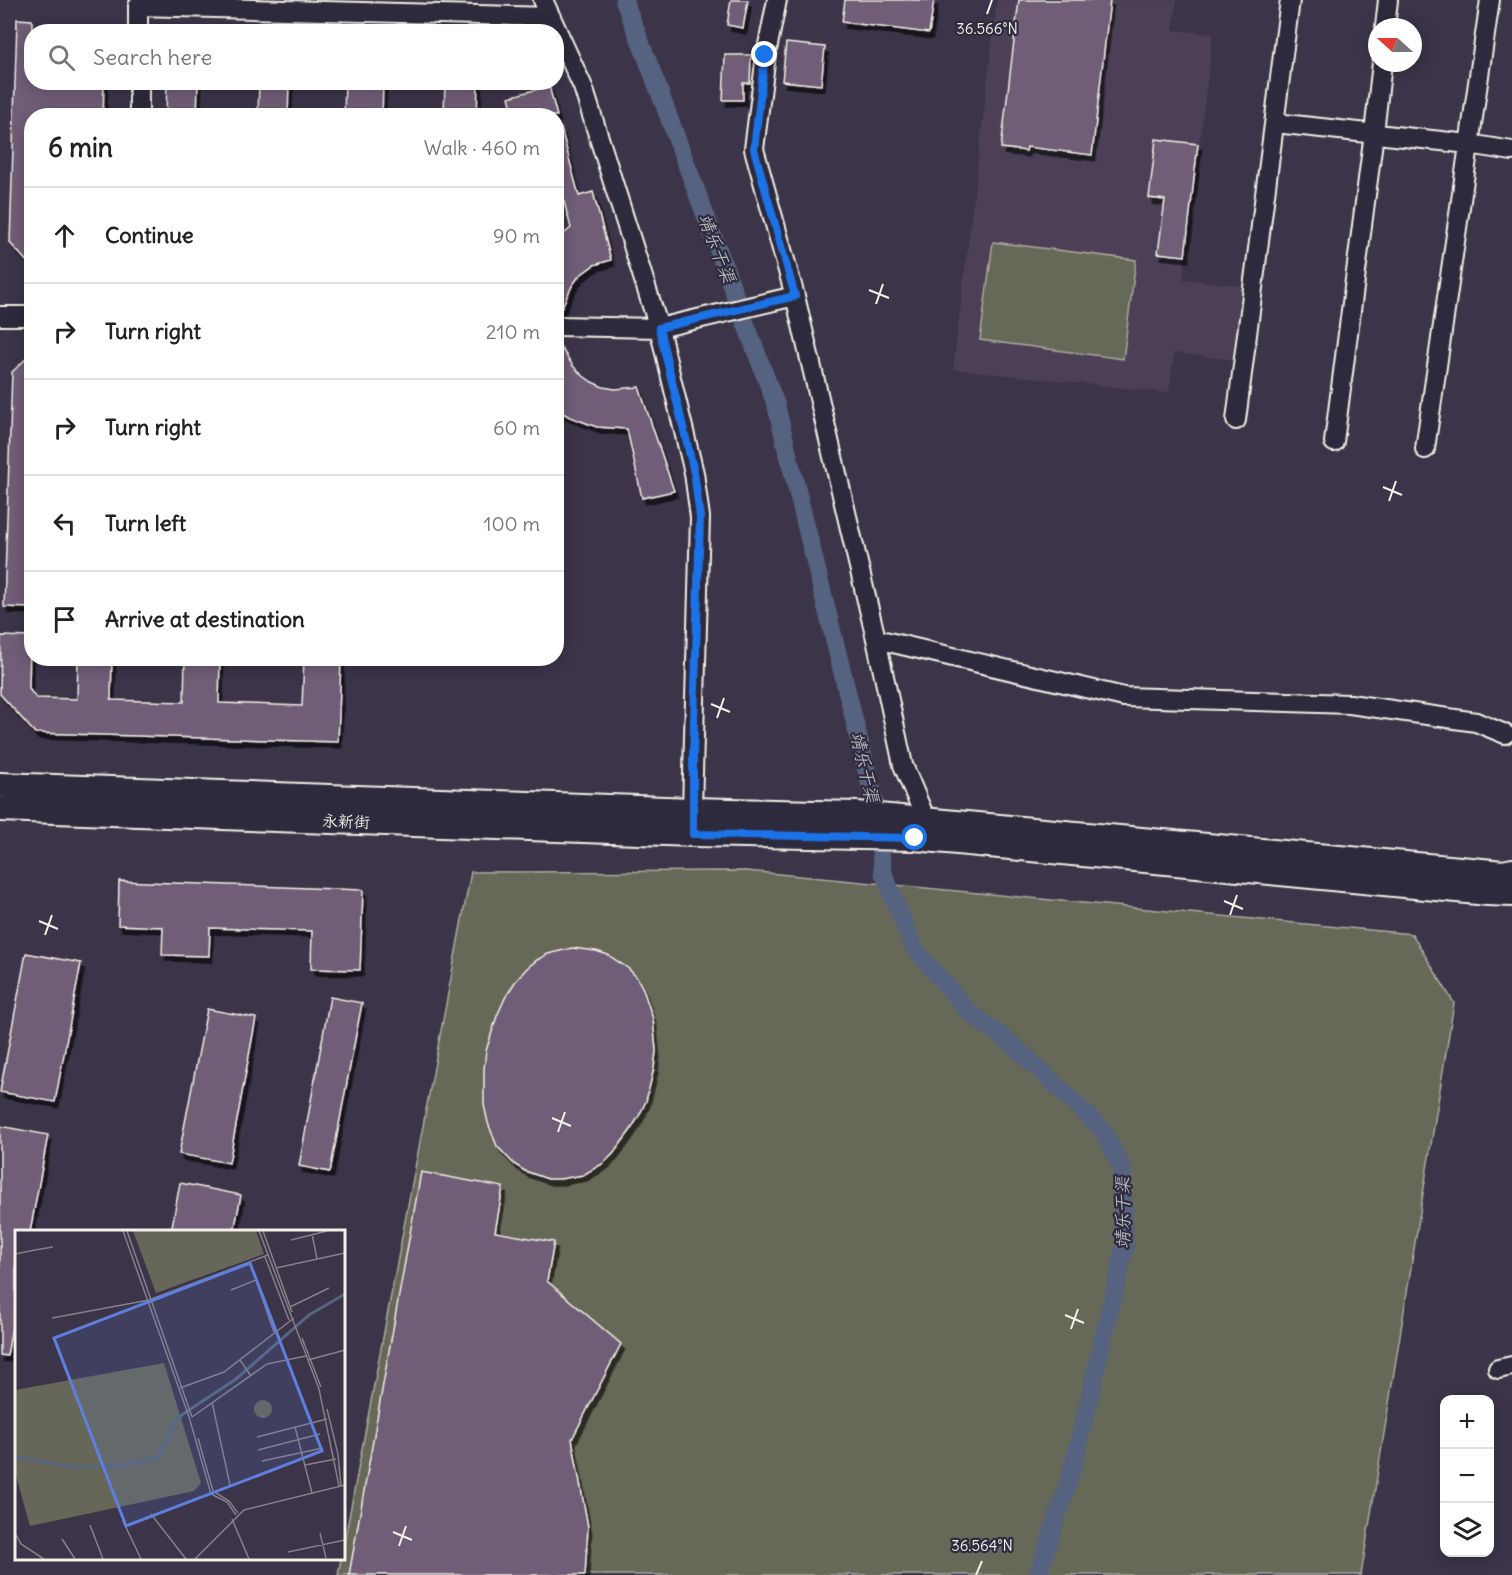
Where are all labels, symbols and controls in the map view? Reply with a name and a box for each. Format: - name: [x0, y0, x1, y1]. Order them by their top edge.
- north arrow: [1368, 18, 1422, 72]
- text: 36.566°N: [956, 19, 1018, 38]
- search box: [24, 24, 564, 90]
- icon: search: [45, 41, 78, 74]
- route end: [751, 41, 777, 67]
- text: Search here: [93, 43, 212, 71]
- text: 6 min: [48, 131, 113, 164]
- text: Walk · 460 m: [424, 135, 540, 160]
- water label: 靖乐干渠: [693, 210, 741, 288]
- icon: ahead: [48, 219, 81, 252]
- text: Continue: [105, 221, 194, 249]
- text: 90 m: [493, 223, 540, 248]
- icon: right: [48, 315, 81, 348]
- text: Turn right: [105, 317, 201, 345]
- text: 210 m: [486, 319, 540, 344]
- icon: right: [48, 411, 81, 444]
- text: Turn right: [105, 413, 201, 441]
- text: 60 m: [493, 415, 540, 440]
- icon: left: [48, 507, 81, 540]
- text: Turn left: [105, 509, 186, 537]
- text: 100 m: [483, 511, 540, 536]
- icon: arrive: [48, 603, 81, 636]
- text: Arrive at destination: [105, 605, 305, 633]
- water label: 靖乐干渠: [846, 729, 885, 807]
- street label: 永新街: [322, 810, 370, 832]
- route start: [901, 824, 927, 850]
- water label: 靖乐干渠: [1111, 1175, 1134, 1249]
- inset map: [15, 1230, 345, 1560]
- map controls: [1440, 1395, 1494, 1557]
- button: +: [1440, 1395, 1494, 1449]
- button: −: [1440, 1449, 1494, 1503]
- button: layers: [1440, 1503, 1494, 1557]
- text: 36.564°N: [951, 1536, 1013, 1555]

